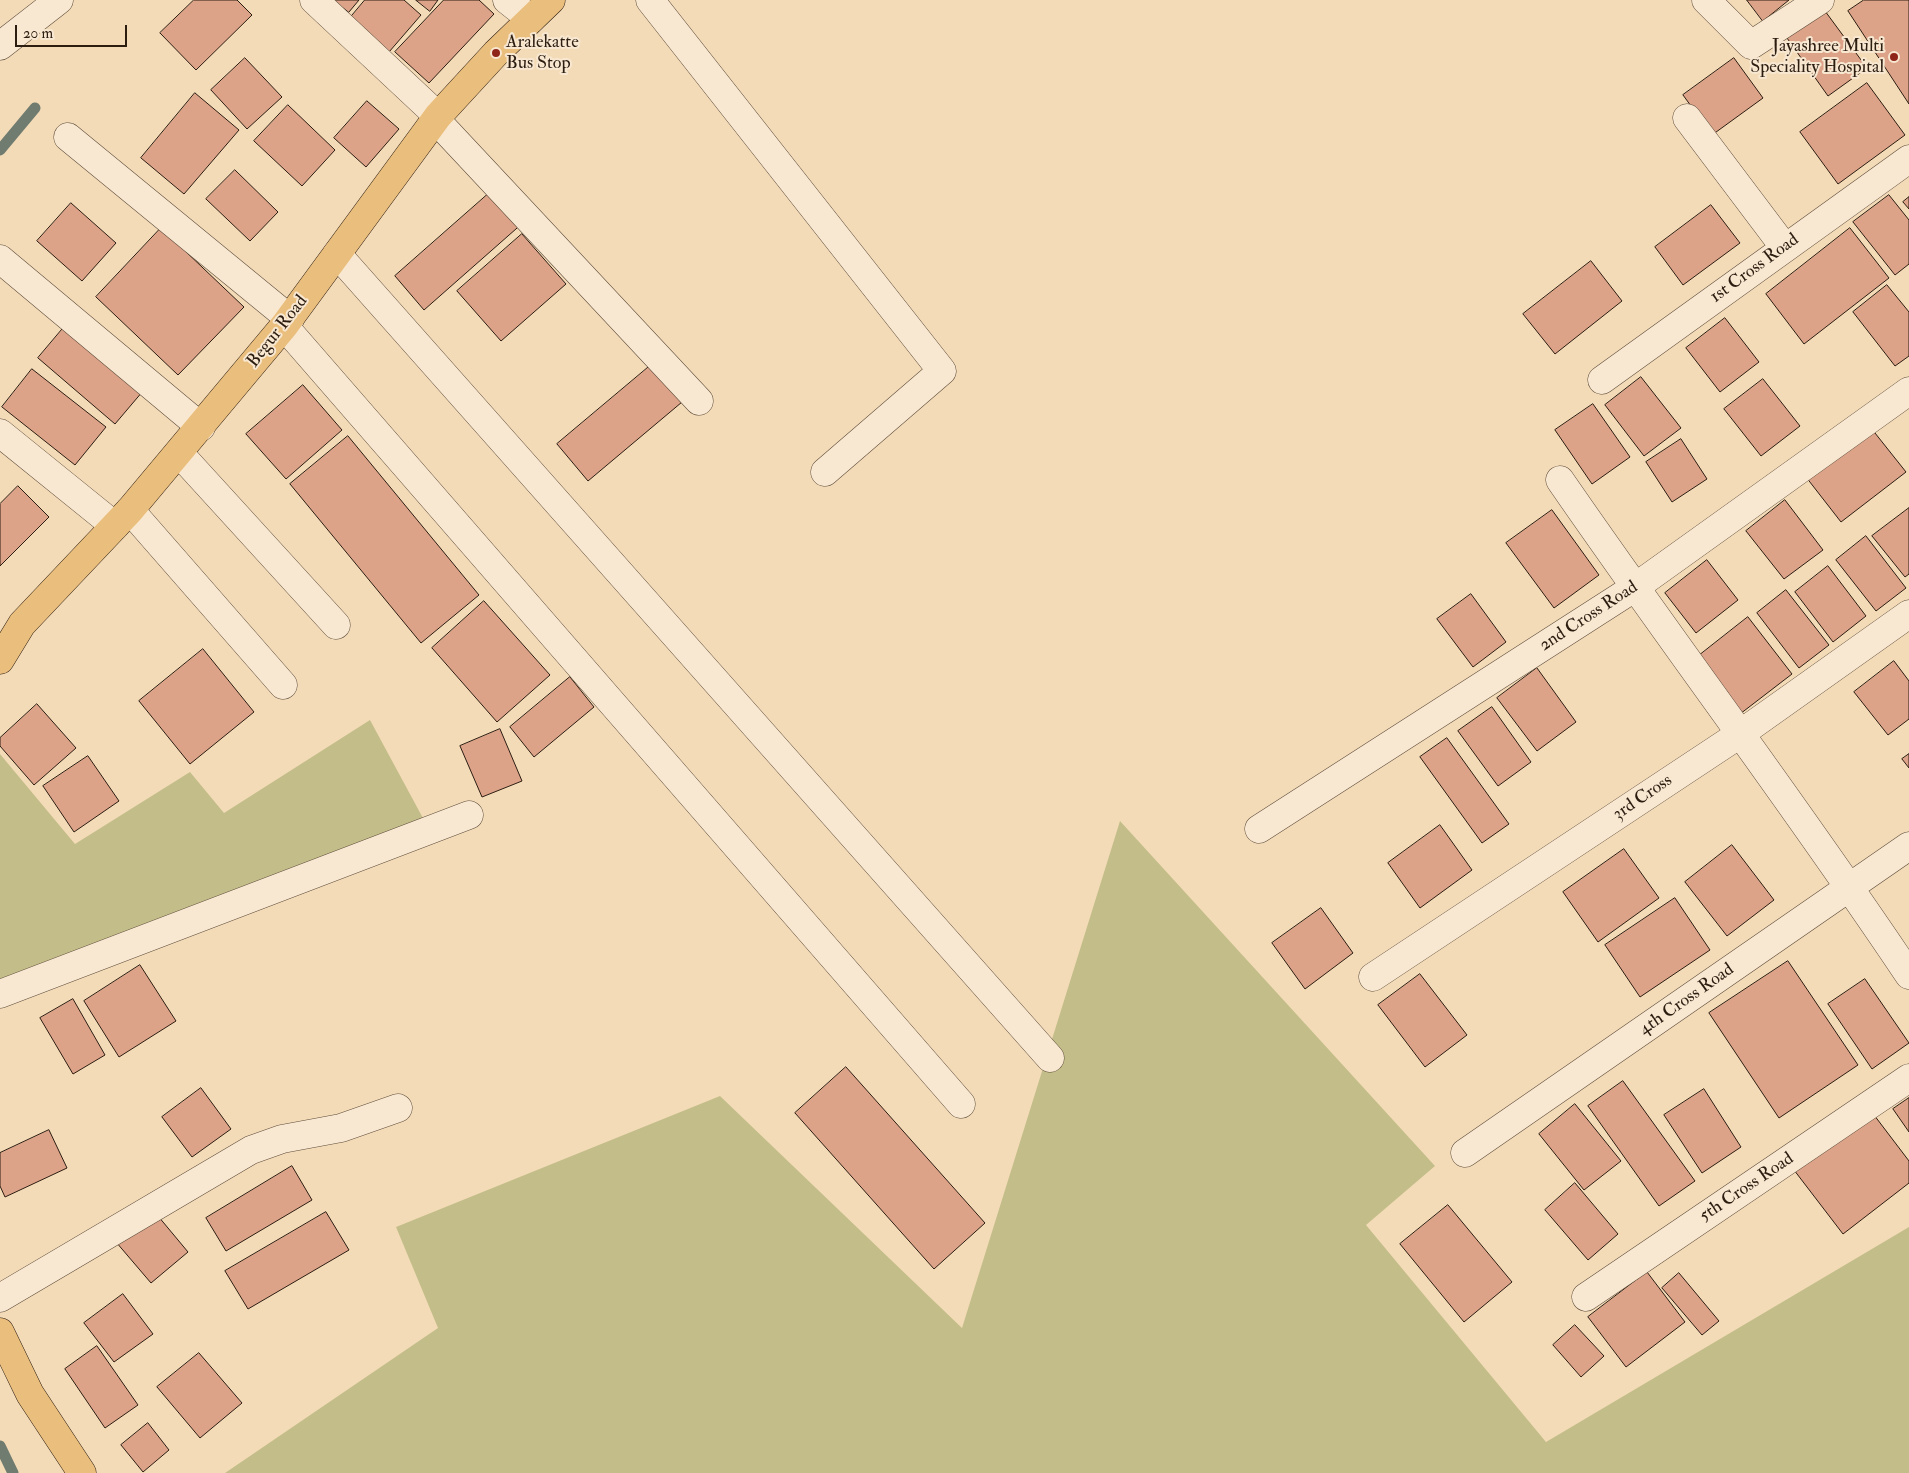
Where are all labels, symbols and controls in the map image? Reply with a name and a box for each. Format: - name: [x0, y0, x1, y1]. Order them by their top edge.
- scale bar: [18, 15, 130, 47]
- text: 20 m: [23, 24, 53, 43]
- place label: Aralekatte Bus Stop: [506, 32, 579, 74]
- place label: Jayashree Multi Speciality Hospital: [1750, 36, 1884, 78]
- marker: Aralekatte Bus Stop: [490, 47, 502, 59]
- marker: Jayashree Multi Speciality Hospital: [1888, 51, 1900, 63]
- street label: 1st Cross Road: [1706, 230, 1804, 308]
- street label: Begur Road: [243, 292, 313, 372]
- street label: 2nd Cross Road: [1536, 577, 1642, 657]
- street label: 3rd Cross: [1609, 770, 1677, 826]
- street label: 4th Cross Road: [1635, 959, 1739, 1041]
- street label: 5th Cross Road: [1696, 1149, 1798, 1227]

